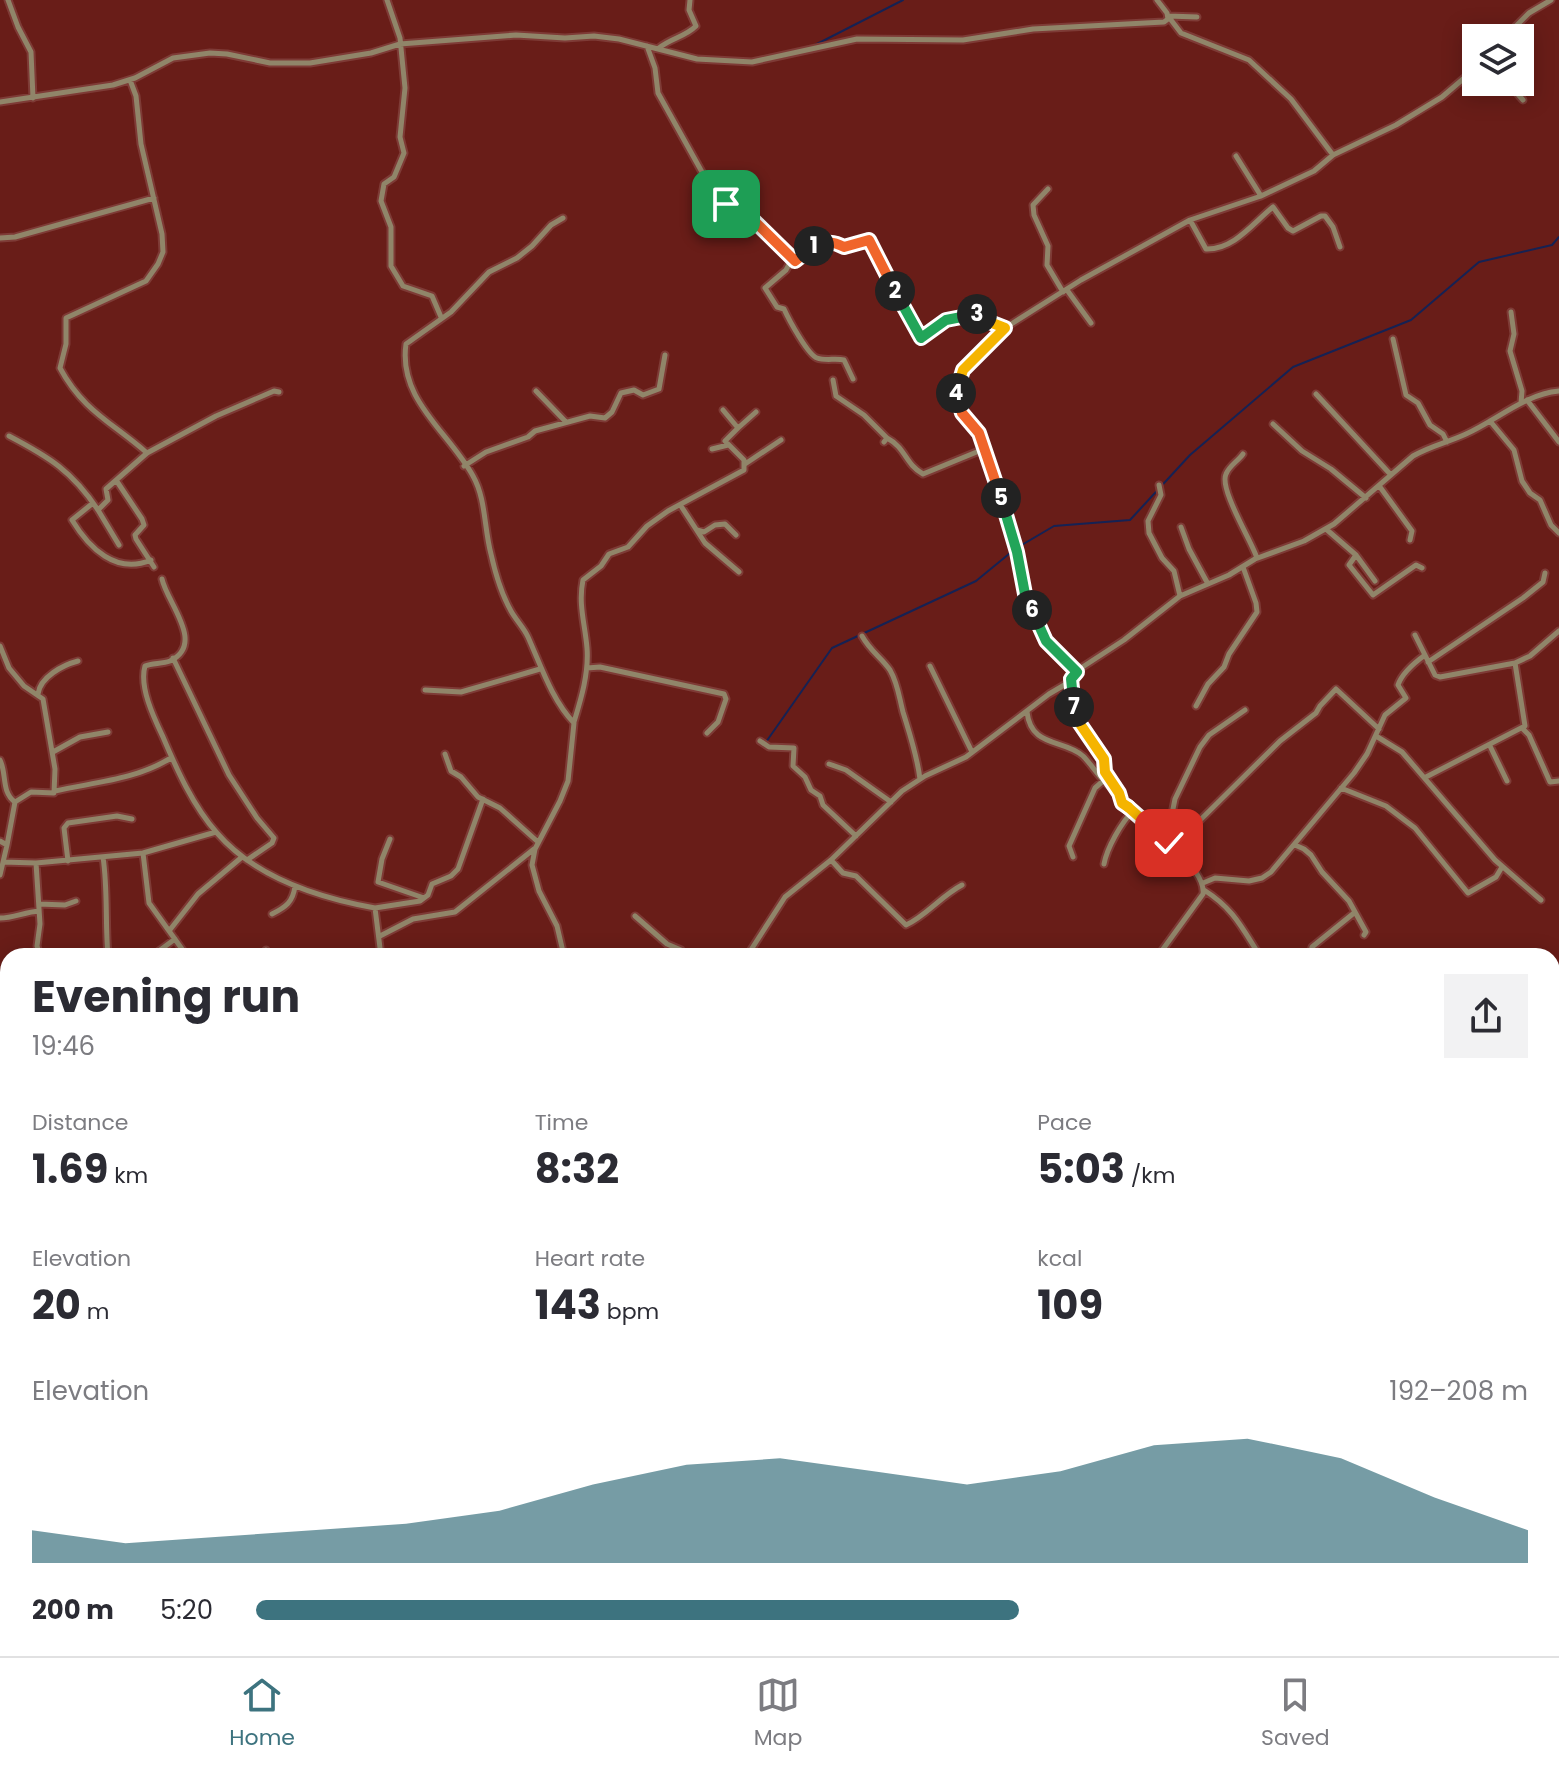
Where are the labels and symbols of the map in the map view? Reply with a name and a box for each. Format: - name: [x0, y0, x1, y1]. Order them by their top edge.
- pin: [692, 170, 760, 238]
- pin: 1: [794, 226, 834, 266]
- pin: 2: [875, 271, 915, 311]
- pin: 3: [957, 294, 997, 334]
- pin: 4: [936, 373, 976, 413]
- pin: 5: [981, 478, 1021, 518]
- pin: 6: [1012, 590, 1052, 630]
- pin: 7: [1054, 687, 1094, 727]
- pin: [1135, 809, 1203, 877]

